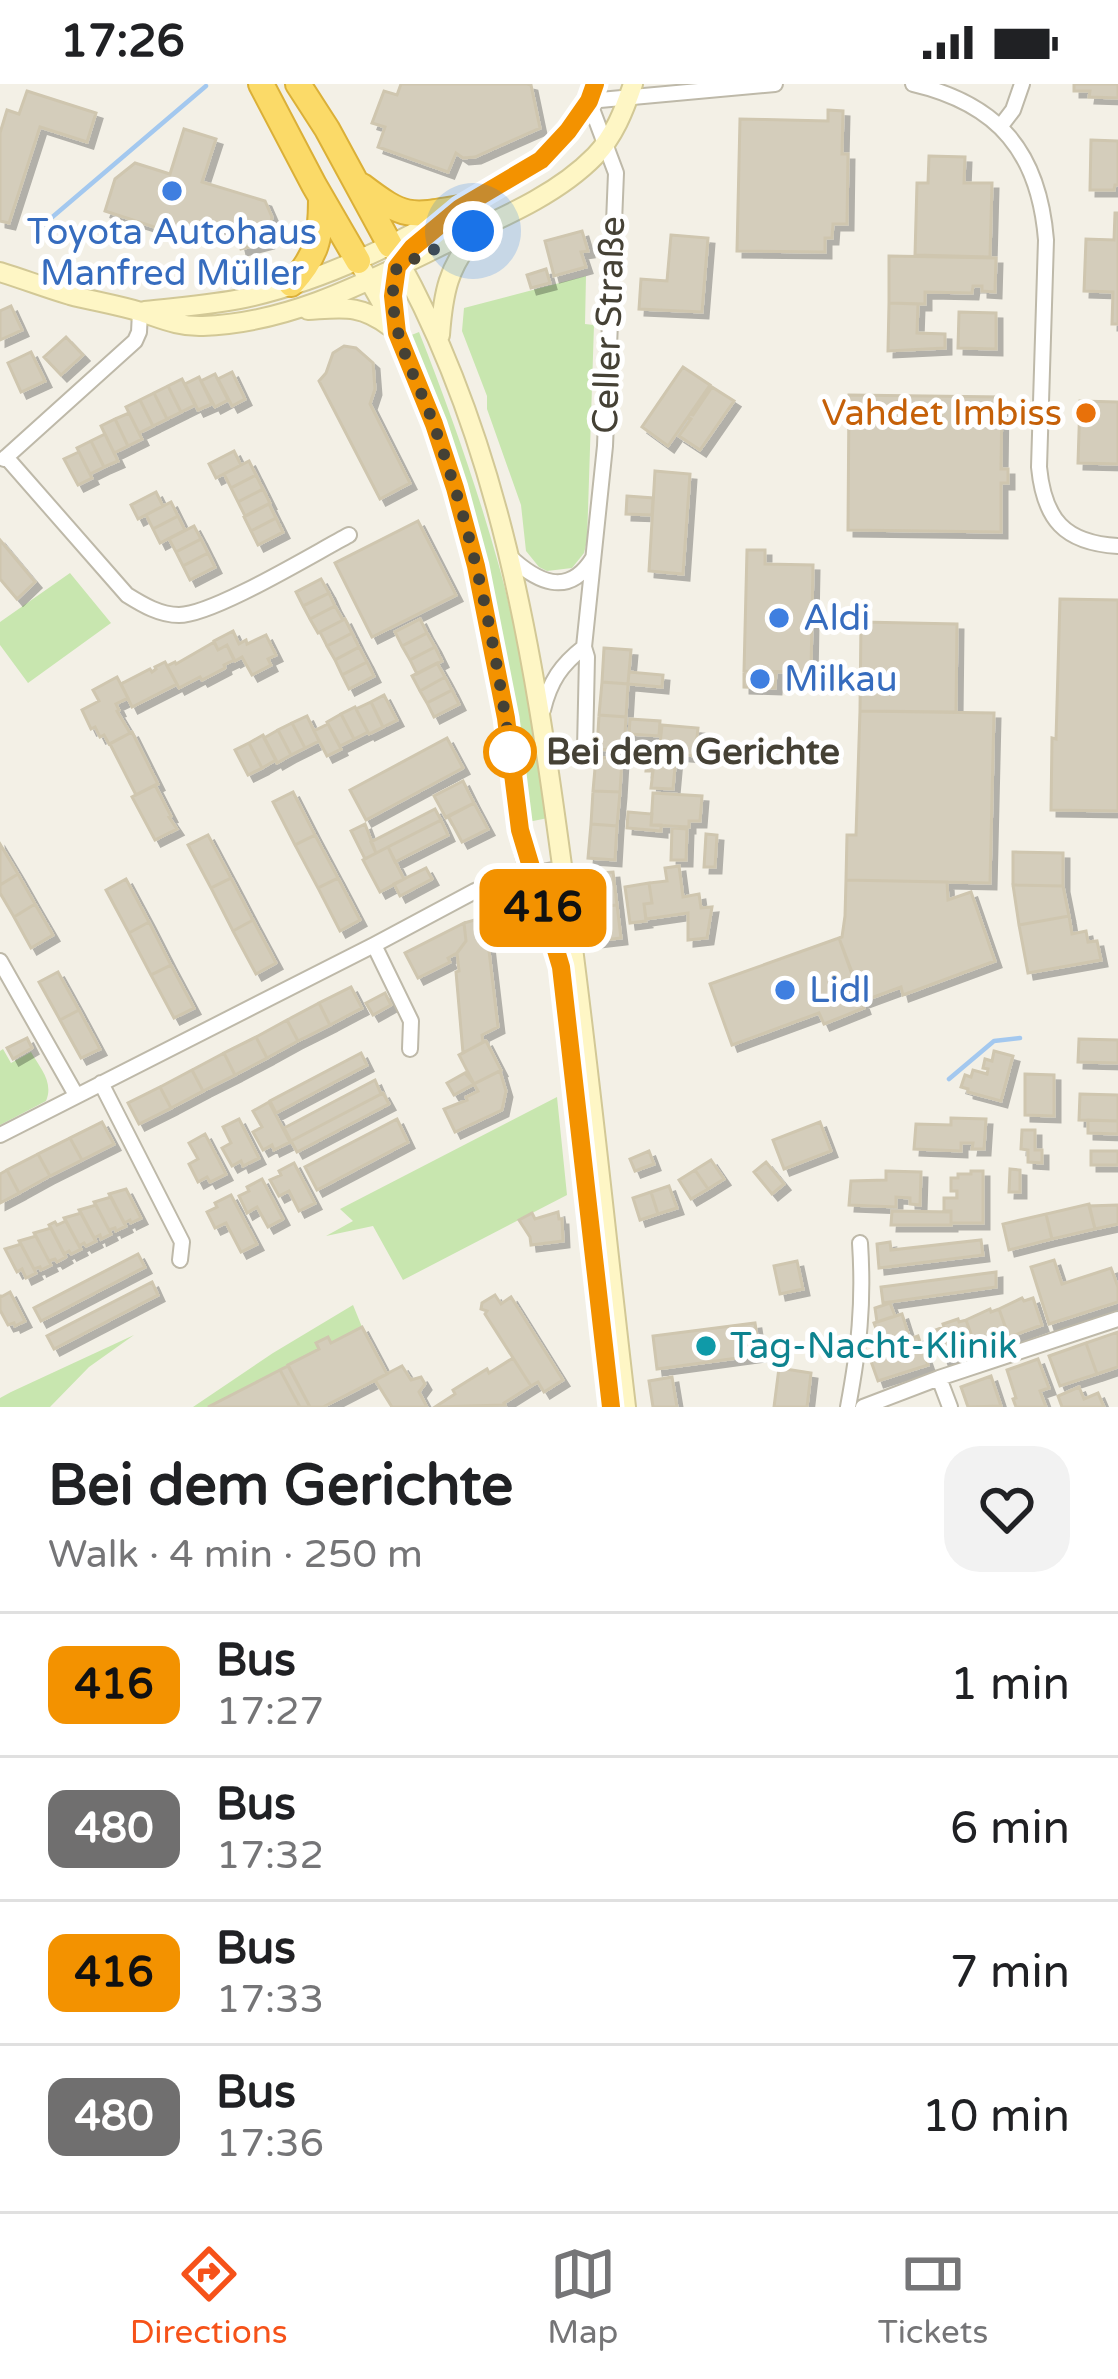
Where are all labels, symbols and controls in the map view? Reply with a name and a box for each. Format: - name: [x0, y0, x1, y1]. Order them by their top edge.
- text: 17:26: [60, 15, 185, 69]
- marker: Toyota Autohaus Manfred Müller: [159, 178, 185, 204]
- your location: [443, 201, 503, 261]
- place label: Toyota Autohaus Manfred Müller: [27, 211, 317, 295]
- street label: Celler Straße: [584, 215, 634, 435]
- place label: Vahdet Imbiss: [821, 392, 1062, 435]
- marker: Vahdet Imbiss: [1073, 400, 1099, 426]
- place label: Aldi: [803, 597, 870, 640]
- marker: Aldi: [766, 605, 792, 631]
- place label: Milkau: [784, 658, 898, 701]
- marker: Milkau: [747, 666, 773, 692]
- marker: Bei dem Gerichte: [485, 727, 535, 777]
- place label: Bei dem Gerichte: [546, 731, 840, 774]
- line badge: 416: [474, 869, 612, 947]
- text: 416: [503, 882, 583, 933]
- place label: Lidl: [809, 969, 870, 1012]
- marker: Lidl: [772, 977, 798, 1003]
- place label: Tag-Nacht-Klinik: [730, 1325, 1018, 1368]
- marker: Tag-Nacht-Klinik: [693, 1333, 719, 1359]
- button: heart: [944, 1446, 1070, 1572]
- text: Bei dem Gerichte: [48, 1452, 513, 1520]
- text: Walk · 4 min · 250 m: [48, 1531, 423, 1578]
- text: Bus: [216, 1634, 296, 1688]
- text: 1 min: [950, 1658, 1070, 1712]
- text: 416: [74, 1659, 154, 1710]
- text: 17:27: [216, 1688, 324, 1735]
- text: Bus: [216, 1778, 296, 1832]
- text: 6 min: [950, 1802, 1070, 1856]
- text: 480: [74, 1803, 154, 1854]
- text: 17:32: [216, 1832, 324, 1879]
- text: Bus: [216, 1922, 296, 1976]
- text: 7 min: [950, 1946, 1070, 2000]
- text: 416: [74, 1947, 154, 1998]
- text: 17:33: [216, 1976, 324, 2023]
- text: Bus: [216, 2066, 296, 2120]
- text: 10 min: [922, 2090, 1070, 2144]
- text: 480: [74, 2091, 154, 2142]
- text: 17:36: [216, 2120, 324, 2167]
- tab: Directions: [130, 2241, 288, 2352]
- tab: Map: [547, 2241, 618, 2352]
- tab: Tickets: [878, 2241, 988, 2352]

